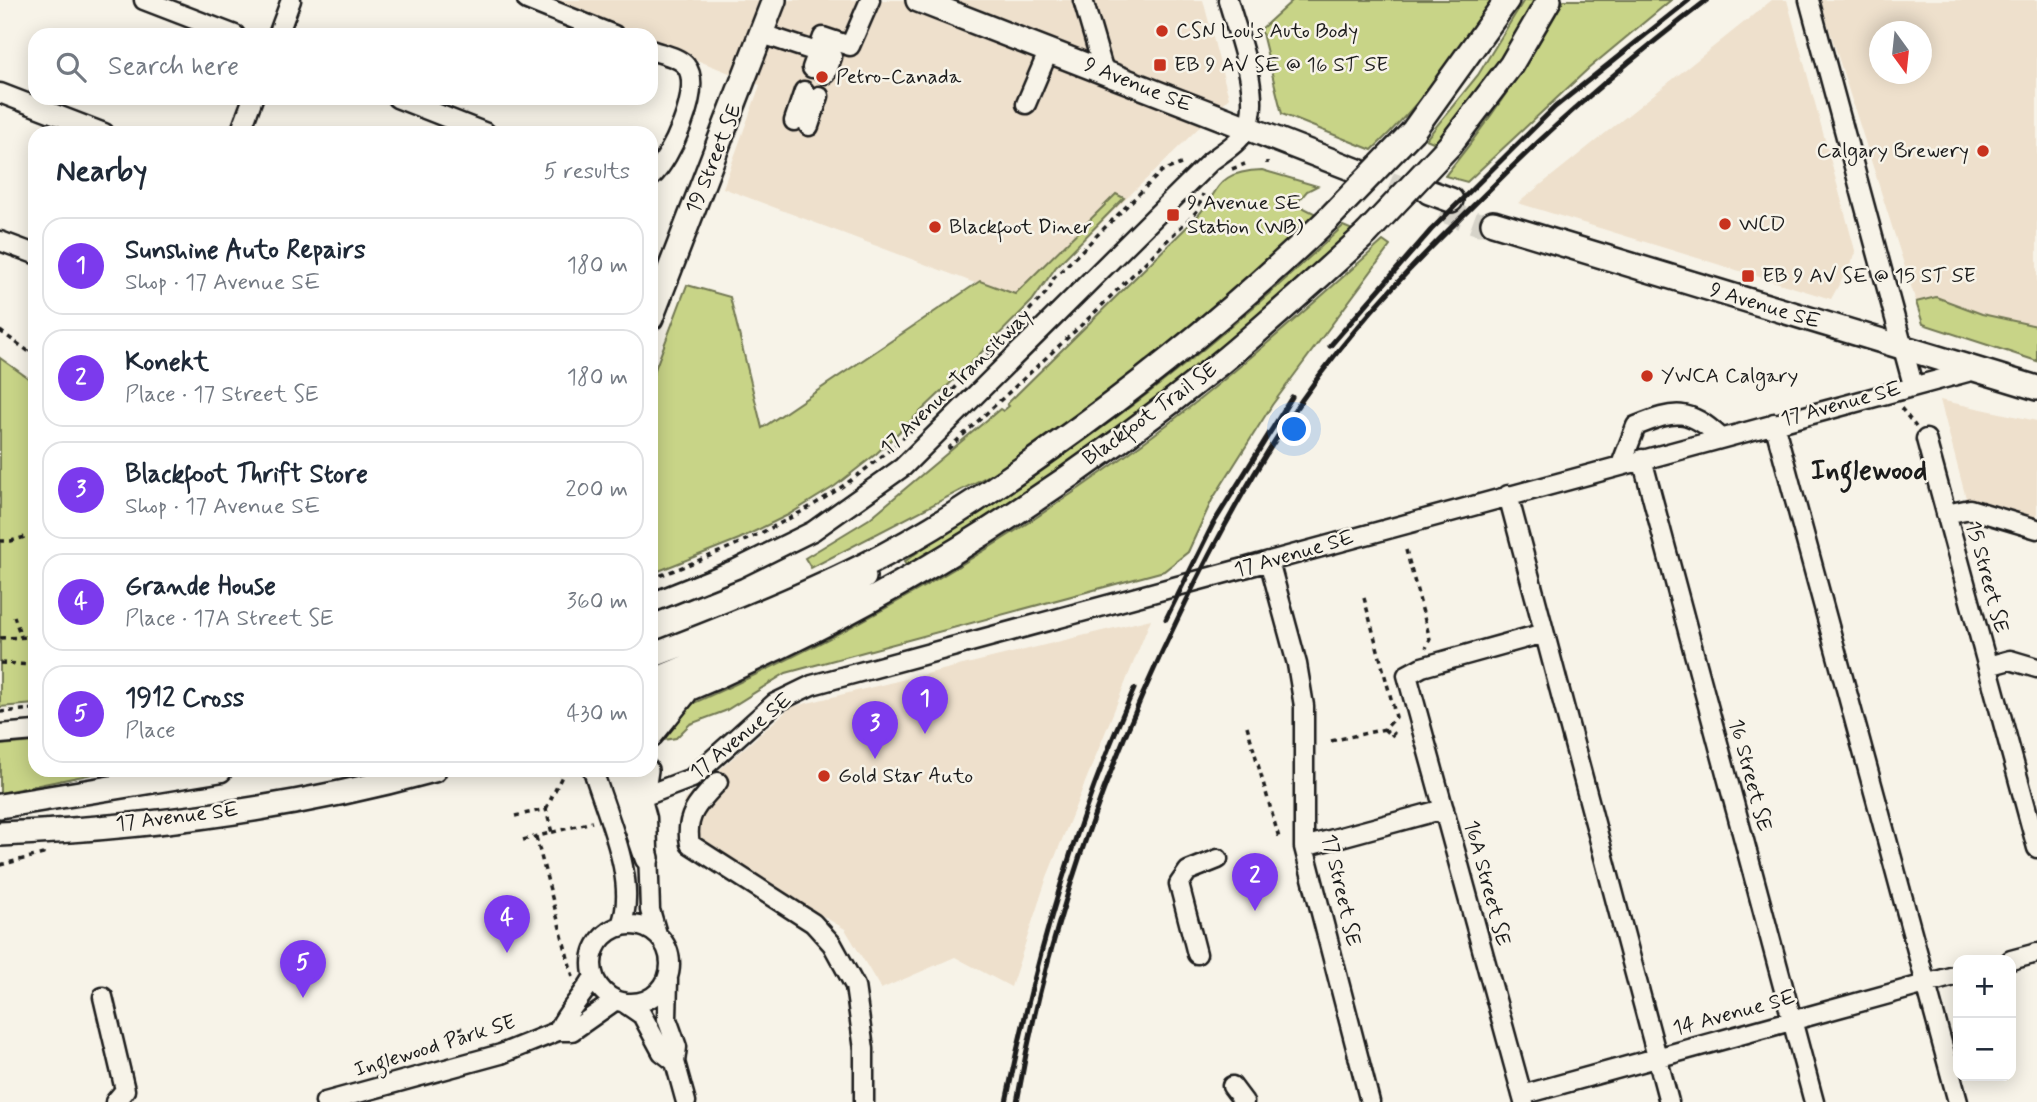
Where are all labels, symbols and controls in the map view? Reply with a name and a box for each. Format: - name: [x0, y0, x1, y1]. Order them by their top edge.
- place label: CSN Lou's Auto Body: [1176, 17, 1358, 45]
- north arrow: [1869, 21, 1932, 84]
- marker: CSN Lou's Auto Body: [1154, 23, 1170, 39]
- search box: [28, 28, 658, 105]
- icon: search: [52, 48, 90, 86]
- text: Search here: [108, 50, 239, 84]
- street label: 9 Avenue SE: [1080, 51, 1196, 119]
- place label: EB 9 AV SE @ 16 ST SE: [1174, 51, 1388, 79]
- marker: EB 9 AV SE @ 16 ST SE: [1152, 57, 1168, 73]
- place label: Petro-Canada: [836, 63, 962, 91]
- marker: Petro-Canada: [814, 69, 830, 85]
- street label: 19 Street SE: [679, 100, 749, 218]
- place label: Calgary Brewery: [1816, 137, 1969, 166]
- marker: Calgary Brewery: [1975, 143, 1991, 159]
- text: Nearby: [56, 152, 147, 191]
- text: 5 results: [544, 157, 630, 187]
- place label: 9 Avenue SE Station (WB): [1187, 189, 1304, 241]
- marker: 9 Avenue SE Station (WB): [1165, 207, 1181, 223]
- place label: WCD: [1739, 210, 1786, 238]
- place label: Blackfoot Diner: [949, 213, 1092, 243]
- marker: WCD: [1717, 216, 1733, 232]
- marker: Blackfoot Diner: [927, 219, 943, 235]
- text: Sunshine Auto Repairs: [125, 234, 366, 268]
- text: 1: [76, 251, 86, 281]
- text: 180 m: [567, 251, 628, 281]
- place label: EB 9 AV SE @ 15 ST SE: [1762, 262, 1976, 290]
- text: Shop · 17 Avenue SE: [125, 268, 320, 298]
- marker: EB 9 AV SE @ 15 ST SE: [1740, 268, 1756, 284]
- street label: 9 Avenue SE: [1706, 276, 1824, 336]
- street label: 17 Avenue Transitway: [874, 302, 1038, 462]
- text: Konekt: [125, 346, 209, 380]
- street label: Blackfoot Trail SE: [1077, 356, 1224, 474]
- place label: YWCA Calgary: [1661, 362, 1798, 391]
- text: 2: [75, 363, 87, 393]
- text: 180 m: [567, 363, 628, 393]
- marker: YWCA Calgary: [1639, 368, 1655, 384]
- street label: 17 Avenue SE: [1778, 374, 1904, 434]
- text: Place · 17 Street SE: [125, 380, 318, 410]
- your location: [1277, 412, 1311, 446]
- district label: Inglewood: [1811, 453, 1927, 493]
- text: Blackfoot Thrift Store: [125, 458, 368, 492]
- text: 3: [76, 475, 86, 505]
- text: 200 m: [565, 475, 628, 505]
- text: Shop · 17 Avenue SE: [125, 492, 320, 522]
- street label: 15 Street SE: [1959, 518, 2015, 636]
- street label: 17 Avenue SE: [1231, 523, 1357, 584]
- text: Grande House: [125, 570, 276, 604]
- text: 4: [74, 587, 88, 617]
- text: 360 m: [567, 587, 628, 617]
- text: Place · 17A Street SE: [125, 604, 333, 634]
- pin: 1: [902, 676, 948, 734]
- text: 1912 Cross: [125, 682, 244, 716]
- street label: 17 Avenue SE: [684, 686, 798, 786]
- text: 5: [74, 699, 88, 729]
- text: 430 m: [567, 699, 628, 729]
- pin: 3: [852, 701, 898, 759]
- text: Place: [125, 716, 176, 746]
- street label: 16 Street SE: [1722, 716, 1778, 834]
- place label: Gold Star Auto: [838, 762, 973, 790]
- marker: Gold Star Auto: [816, 768, 832, 784]
- street label: 17 Avenue SE: [114, 796, 240, 838]
- street label: 16A Street SE: [1457, 817, 1517, 949]
- street label: 17 Street SE: [1315, 831, 1367, 949]
- pin: 2: [1232, 853, 1278, 911]
- pin: 4: [484, 895, 530, 953]
- pin: 5: [280, 940, 326, 998]
- map controls: [1953, 955, 2016, 1081]
- button: +: [1953, 955, 2016, 1018]
- street label: 14 Avenue SE: [1670, 983, 1798, 1043]
- street label: Inglewood Park SE: [351, 1008, 520, 1086]
- button: −: [1953, 1018, 2016, 1081]

